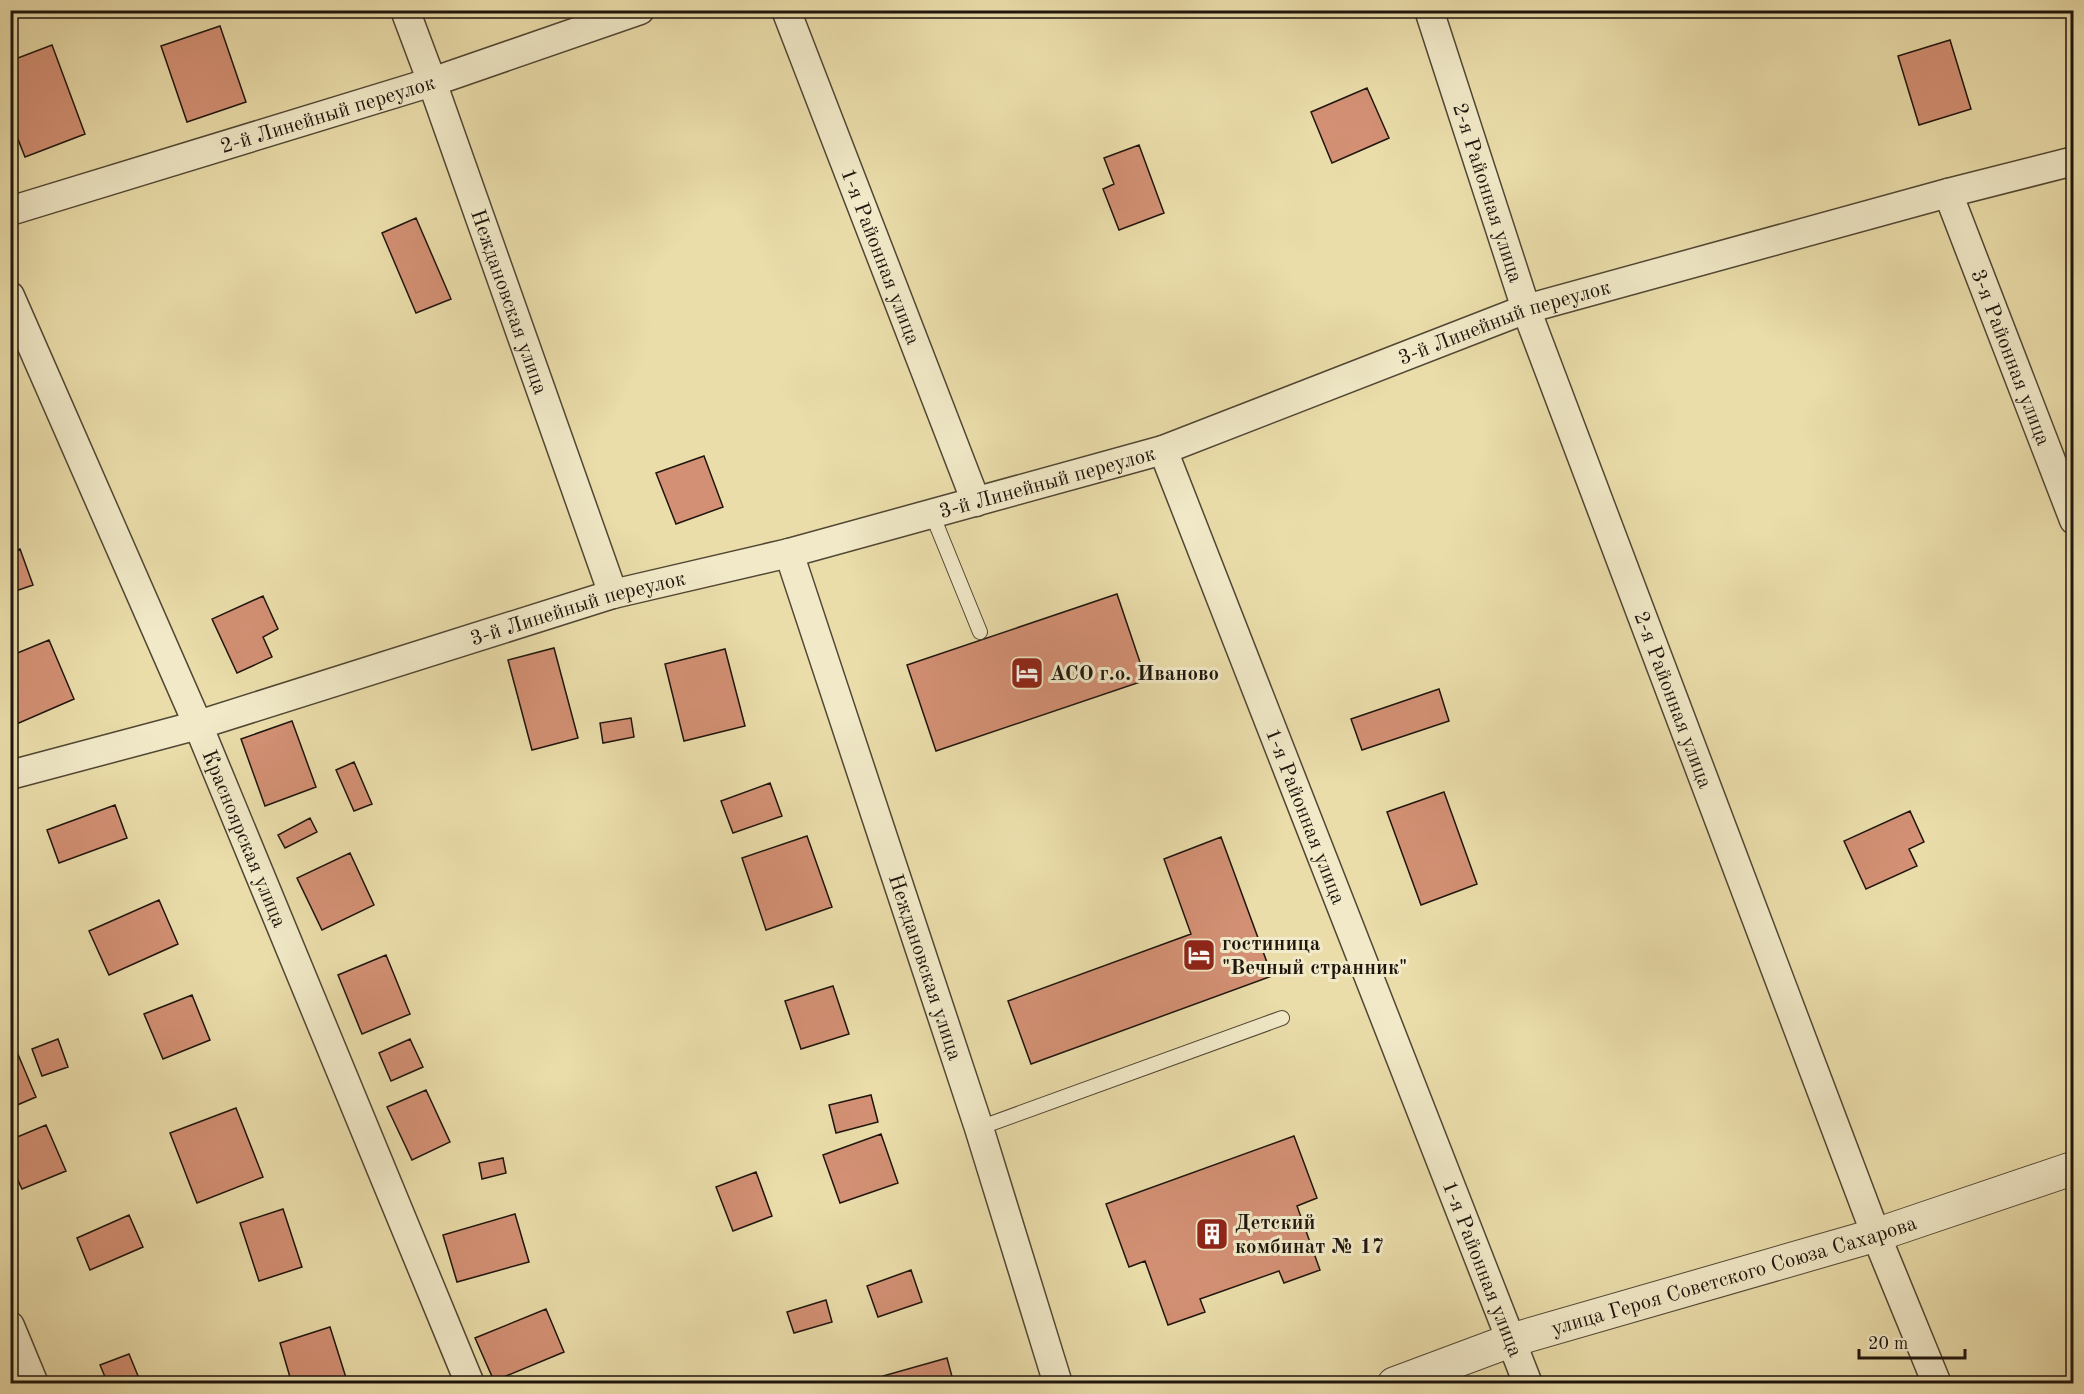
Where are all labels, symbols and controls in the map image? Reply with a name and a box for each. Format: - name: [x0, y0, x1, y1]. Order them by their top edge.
- street label: 2-й Линейный переулок: [218, 73, 438, 158]
- street label: 2-я Районная улица: [1448, 101, 1526, 285]
- street label: 1-я Районная улица: [836, 166, 923, 348]
- street label: Неждановская улица: [466, 207, 551, 398]
- street label: 3-я Районная улица: [1966, 267, 2053, 449]
- street label: 3-й Линейный переулок: [1396, 277, 1613, 370]
- street label: 3-й Линейный переулок: [937, 444, 1158, 523]
- street label: 3-й Линейный переулок: [468, 568, 688, 650]
- street label: 2-я Районная улица: [1629, 609, 1715, 791]
- hotel icon: АСО г.о. Иваново: [1009, 655, 1045, 691]
- place label: АСО г.о. Иваново: [1050, 664, 1219, 685]
- street label: 1-я Районная улица: [1261, 726, 1348, 908]
- street label: Красноярская улица: [197, 747, 289, 931]
- street label: Неждановская улица: [884, 872, 965, 1063]
- place label: гостиница "Вечный странник": [1222, 934, 1407, 979]
- hotel icon: гостиница "Вечный странник": [1181, 937, 1217, 973]
- street label: 1-я Районная улица: [1438, 1178, 1525, 1360]
- place label: Детский комбинат № 17: [1235, 1213, 1384, 1258]
- street label: улица Героя Советского Союза Сахарова: [1549, 1213, 1920, 1340]
- building icon: Детский комбинат № 17: [1194, 1216, 1230, 1252]
- scale bar: [1859, 1322, 1966, 1360]
- text: 20 m: [1868, 1335, 1908, 1353]

